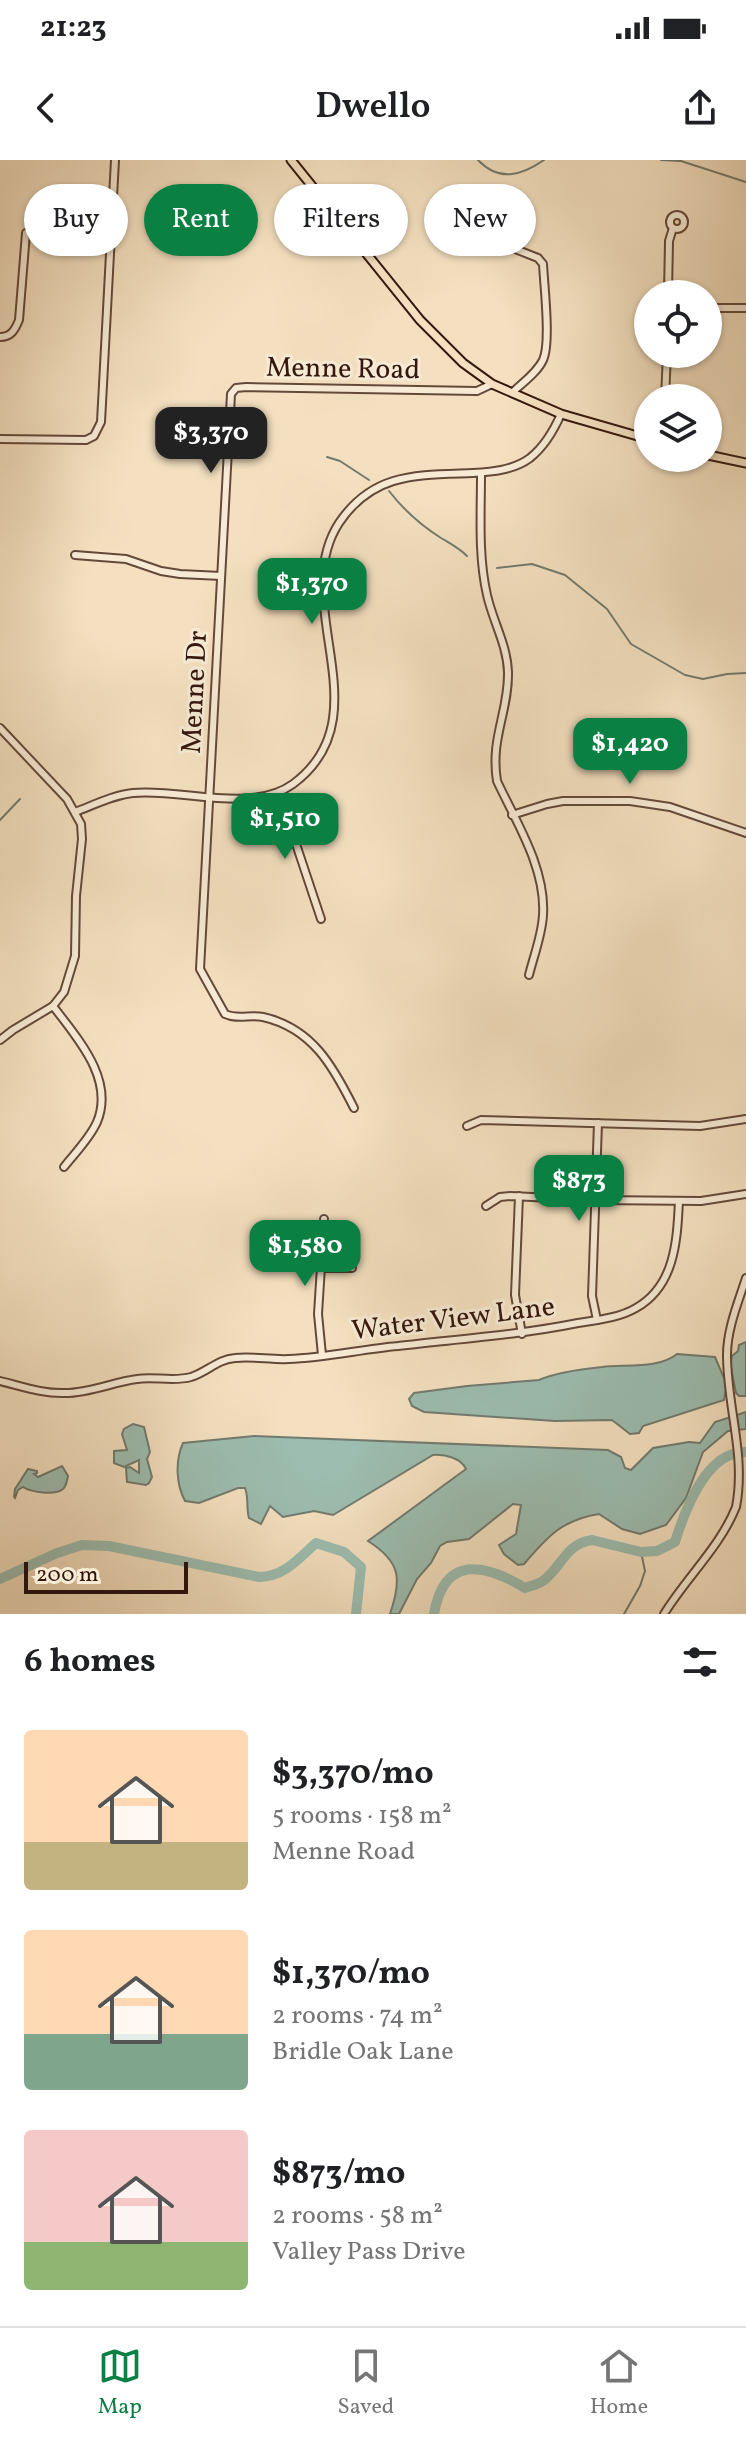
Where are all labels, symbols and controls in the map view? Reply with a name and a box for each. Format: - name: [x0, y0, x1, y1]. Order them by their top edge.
- text: 21:23: [40, 7, 107, 49]
- text: Dwello: [315, 83, 431, 133]
- icon: back: [24, 86, 68, 130]
- icon: share: [678, 86, 722, 130]
- chip: Buy: [24, 184, 128, 256]
- chip: Rent: [144, 184, 258, 256]
- chip: Filters: [274, 184, 408, 256]
- chip: New: [424, 184, 536, 256]
- map controls: [634, 280, 722, 472]
- button: locate: [634, 280, 722, 368]
- street label: Menne Road: [265, 349, 420, 390]
- button: layers: [634, 384, 722, 472]
- pin: $3,370: [146, 407, 276, 475]
- text: $3,370: [173, 415, 249, 451]
- pin: $1,370: [247, 558, 377, 626]
- text: $1,370: [276, 566, 348, 602]
- street label: Menne Dr: [173, 629, 218, 755]
- pin: $1,420: [565, 718, 695, 786]
- text: $1,420: [591, 726, 669, 762]
- pin: $1,510: [220, 793, 350, 861]
- text: $1,510: [249, 801, 321, 837]
- pin: $873: [532, 1155, 626, 1223]
- text: $873: [552, 1163, 606, 1199]
- pin: $1,580: [240, 1220, 370, 1288]
- text: $1,580: [268, 1228, 342, 1264]
- street label: Water View Lane: [350, 1288, 557, 1351]
- scale bar: [24, 1558, 188, 1594]
- text: 200 m: [36, 1560, 98, 1591]
- text: 6 homes: [24, 1639, 156, 1686]
- icon: filters: [678, 1640, 722, 1684]
- text: $3,370/mo: [272, 1751, 434, 1798]
- icon: home: [88, 1762, 184, 1858]
- text: 5 rooms · 158 m²: [272, 1798, 452, 1834]
- text: Menne Road: [272, 1834, 415, 1870]
- text: $1,370/mo: [272, 1951, 430, 1998]
- icon: home: [88, 1962, 184, 2058]
- text: 2 rooms · 74 m²: [272, 1998, 443, 2034]
- text: Bridle Oak Lane: [272, 2034, 454, 2070]
- text: $873/mo: [272, 2151, 405, 2198]
- icon: home: [88, 2162, 184, 2258]
- text: 2 rooms · 58 m²: [272, 2198, 443, 2234]
- text: Valley Pass Drive: [272, 2234, 466, 2270]
- tab: Map: [98, 2344, 142, 2423]
- tab: Saved: [338, 2344, 394, 2423]
- tab: Home: [590, 2344, 648, 2423]

